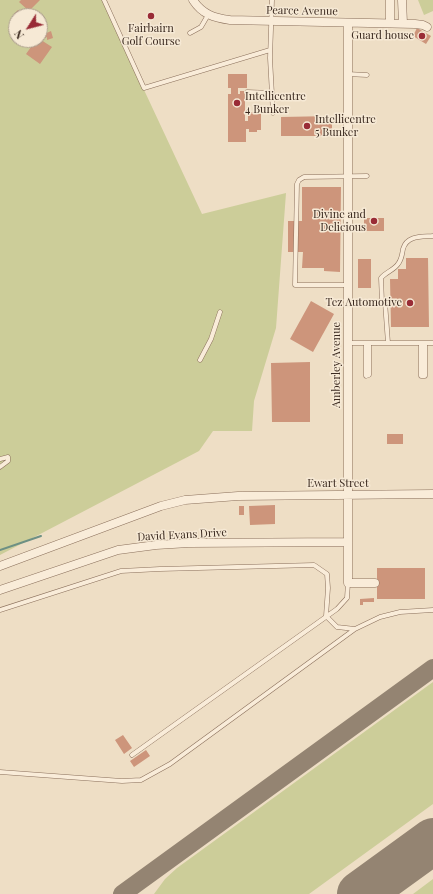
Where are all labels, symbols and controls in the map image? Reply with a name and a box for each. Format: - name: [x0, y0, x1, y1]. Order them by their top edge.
- street label: Pearce Avenue: [266, 4, 338, 18]
- north arrow: [8, 8, 48, 48]
- marker: Fairbairn Golf Course: [146, 11, 156, 21]
- place label: Fairbairn Golf Course: [122, 22, 180, 48]
- text: N: [10, 27, 27, 42]
- place label: Guard house: [351, 29, 414, 43]
- marker: Guard house: [417, 31, 427, 41]
- place label: Intellicentre 4 Bunker: [245, 90, 306, 116]
- marker: Intellicentre 4 Bunker: [232, 98, 242, 108]
- place label: Intellicentre 5 Bunker: [315, 113, 376, 139]
- marker: Intellicentre 5 Bunker: [302, 121, 312, 131]
- place label: Divine and Delicious: [313, 208, 366, 234]
- marker: Divine and Delicious: [369, 216, 379, 226]
- place label: Tez Automotive: [325, 296, 402, 310]
- marker: Tez Automotive: [405, 298, 415, 308]
- street label: Amberley Avenue: [330, 322, 344, 408]
- street label: Ewart Street: [307, 477, 369, 491]
- street label: David Evans Drive: [137, 526, 227, 544]

